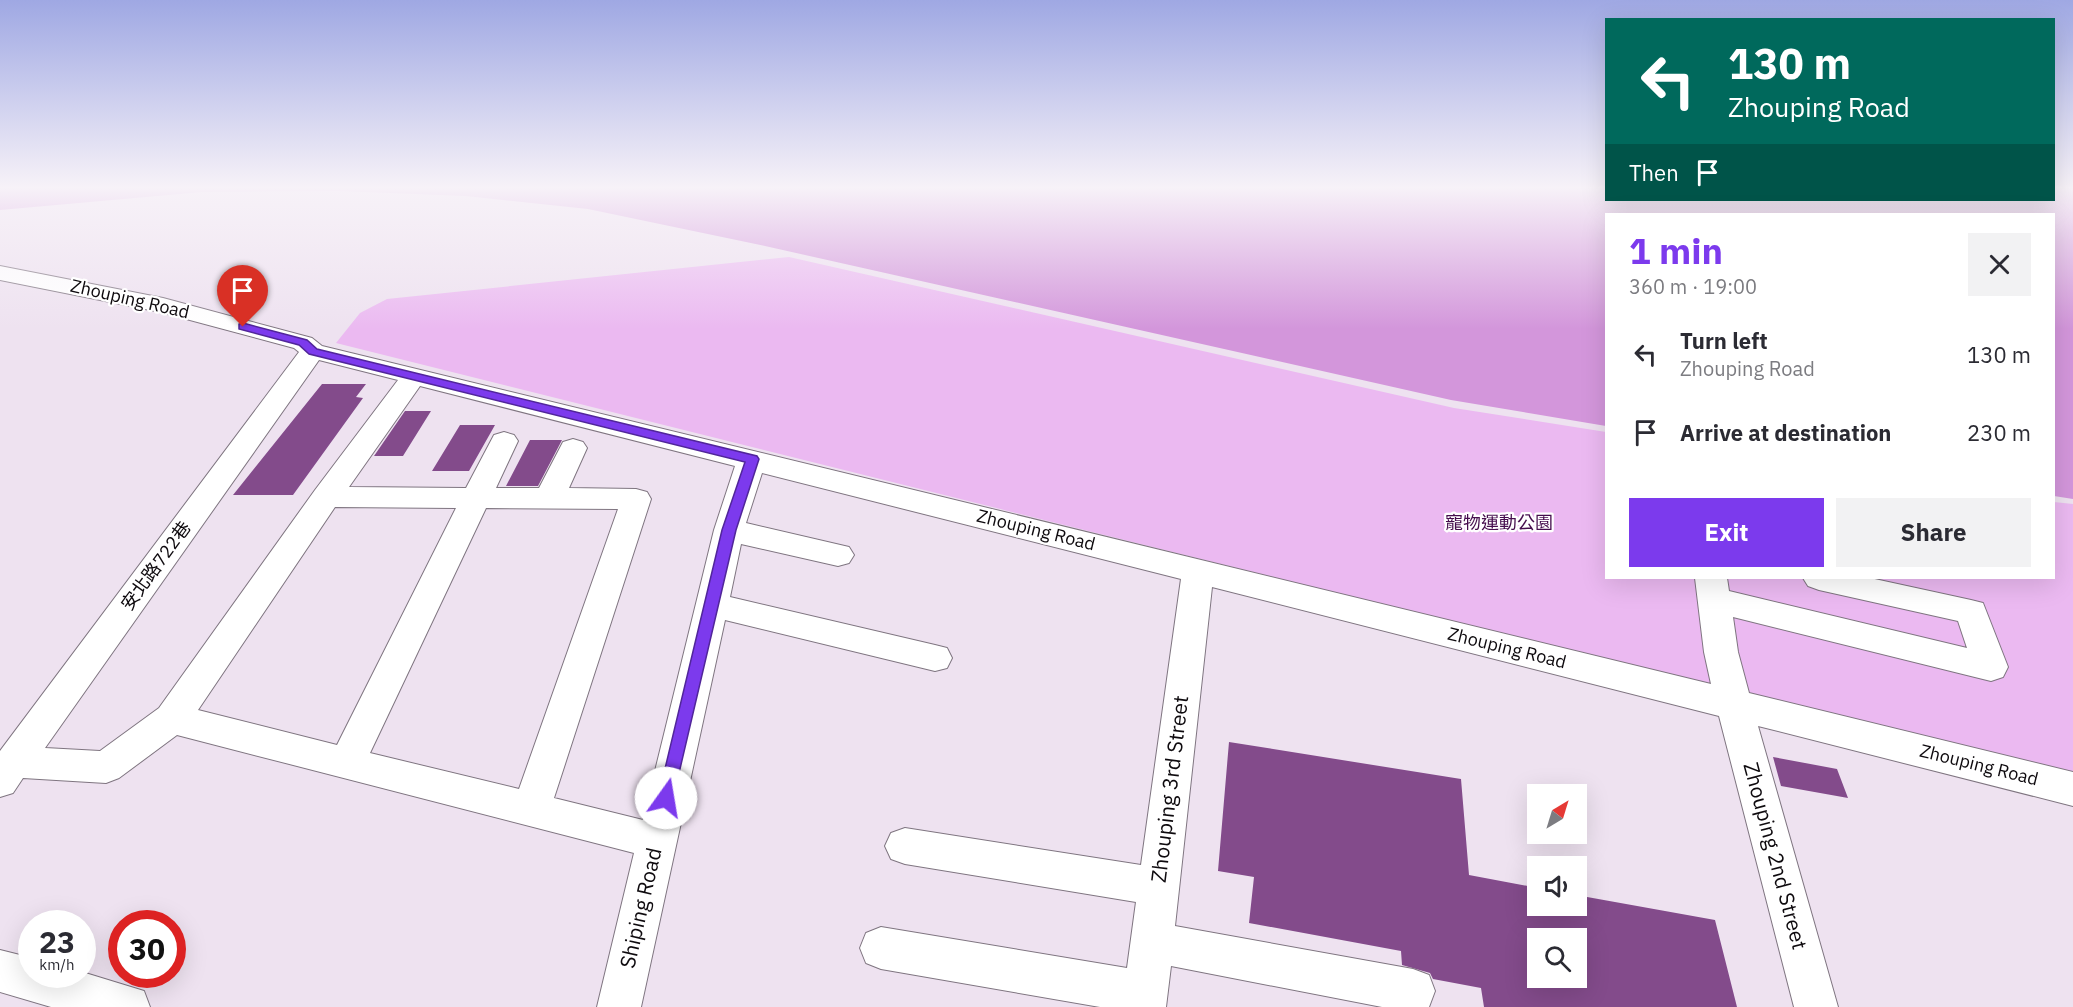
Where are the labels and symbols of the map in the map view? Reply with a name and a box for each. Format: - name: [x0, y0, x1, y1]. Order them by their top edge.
- pin: [217, 265, 268, 327]
- street label: Zhouping Road: [68, 274, 192, 323]
- street label: Zhouping Road: [975, 504, 1098, 555]
- park label: 寵物運動公園: [1445, 511, 1553, 534]
- street label: 安北路722巷: [116, 517, 196, 615]
- street label: Zhouping Road: [1446, 622, 1569, 673]
- street label: Zhouping 3rd Street: [1144, 694, 1194, 884]
- street label: Zhouping Road: [1918, 739, 2041, 790]
- street label: Zhouping 2nd Street: [1738, 759, 1814, 952]
- position arrow: [634, 766, 698, 830]
- north arrow: [1527, 784, 1587, 844]
- street label: Shiping Road: [613, 845, 668, 971]
- speed limit sign: 30: [108, 910, 186, 988]

